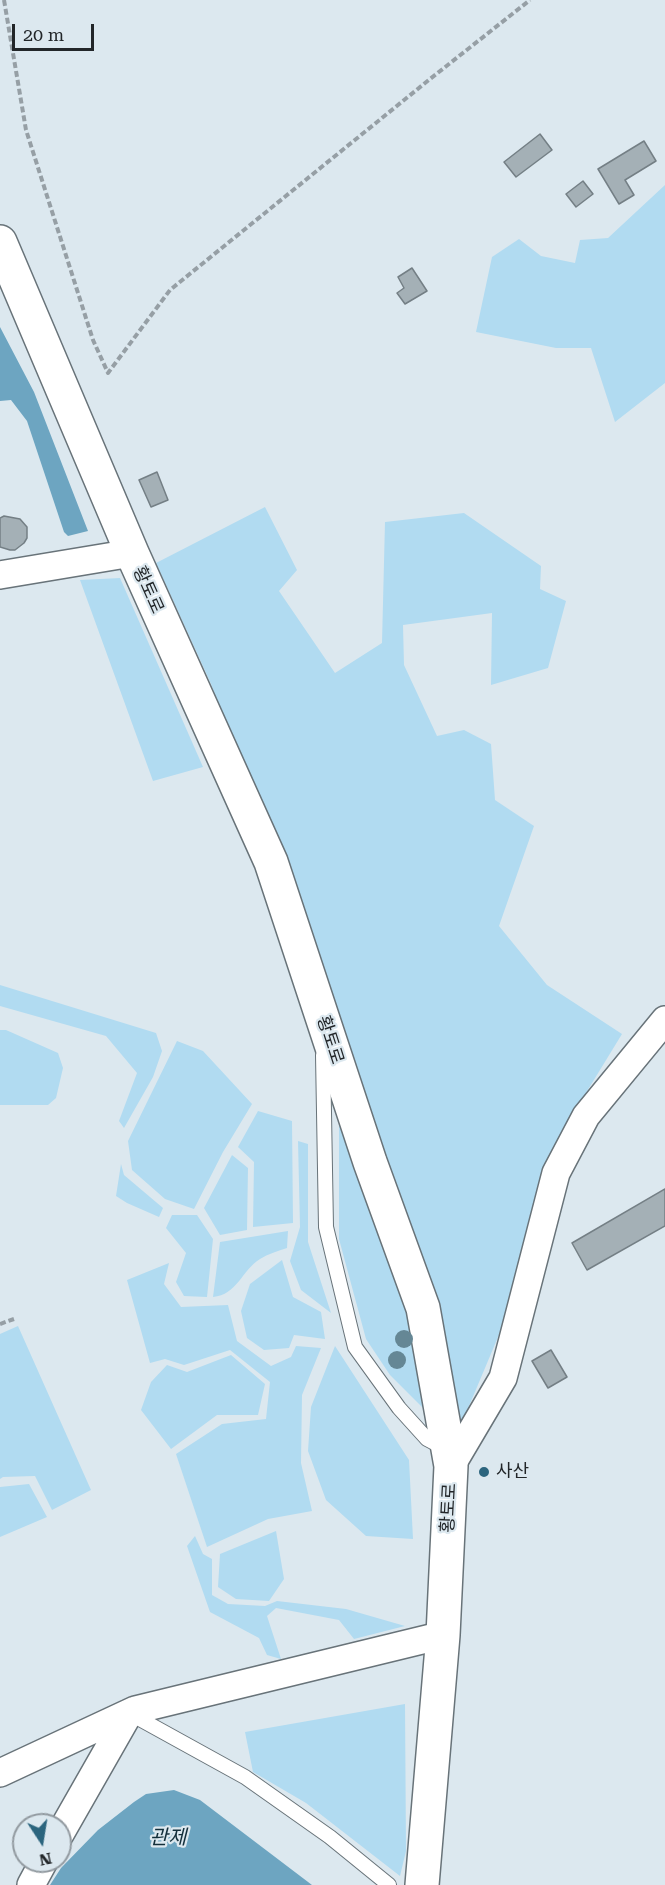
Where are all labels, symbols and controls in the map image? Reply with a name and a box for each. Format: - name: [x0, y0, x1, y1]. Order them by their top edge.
- scale bar: [15, 12, 98, 50]
- text: 20 m: [23, 24, 64, 45]
- street label: 황토로: [128, 563, 168, 617]
- street label: 황토로: [312, 1013, 348, 1067]
- place label: 사산: [496, 1461, 529, 1483]
- marker: 사산: [477, 1465, 491, 1479]
- street label: 황토로: [437, 1483, 461, 1533]
- north arrow: [12, 1813, 72, 1873]
- water label: 관제: [150, 1826, 186, 1850]
- text: N: [37, 1849, 53, 1870]

